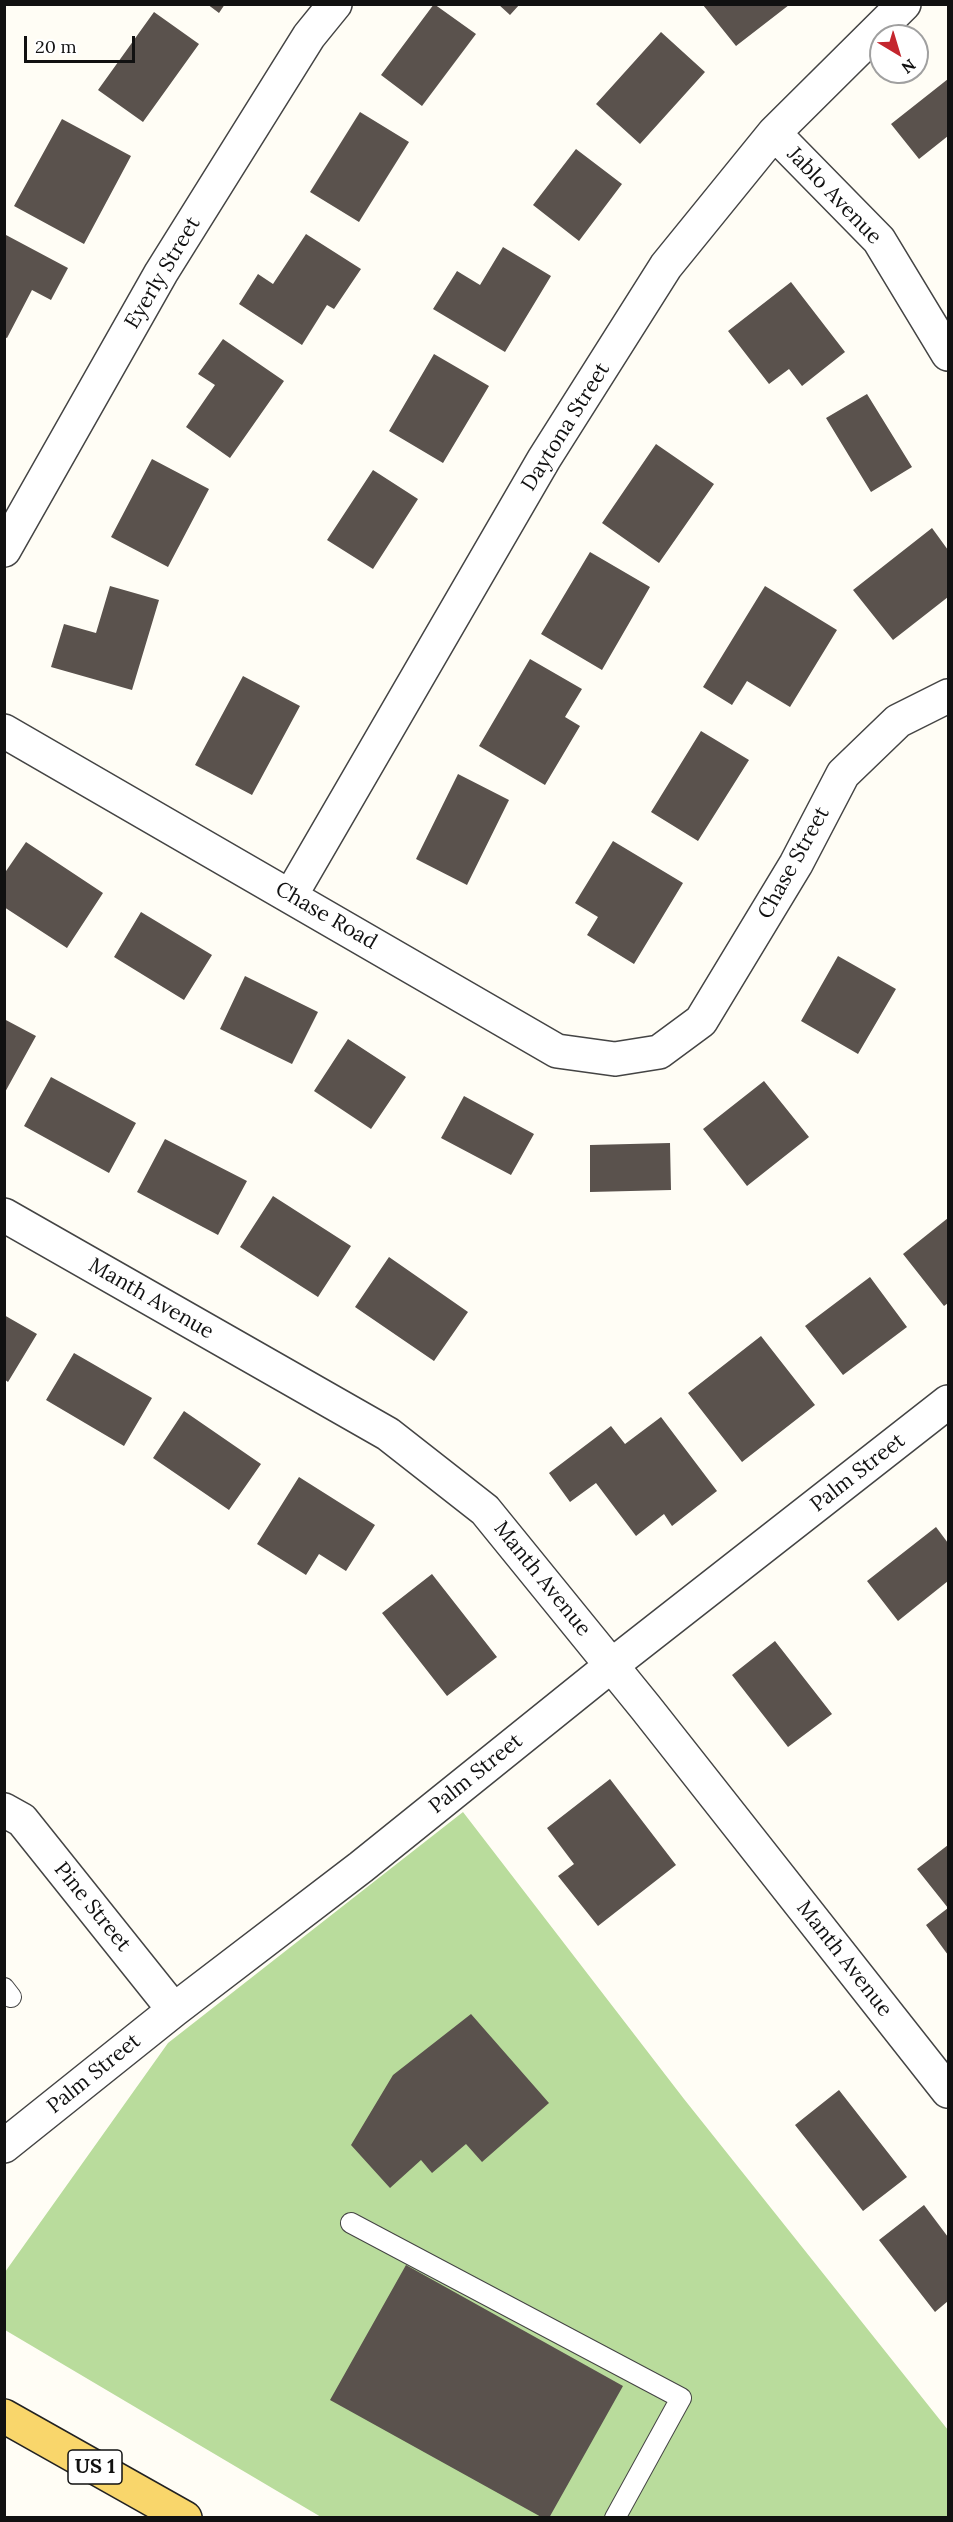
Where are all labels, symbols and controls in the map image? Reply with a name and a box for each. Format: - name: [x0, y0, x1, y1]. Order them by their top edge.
- scale bar: [27, 24, 138, 62]
- north arrow: [869, 24, 929, 84]
- text: 20 m: [35, 35, 77, 58]
- text: N: [898, 55, 920, 78]
- street label: Jablo Avenue: [781, 142, 887, 250]
- street label: Eyerly Street: [120, 213, 206, 333]
- street label: Daytona Street: [517, 358, 615, 496]
- street label: Chase Street: [753, 803, 835, 923]
- street label: Chase Road: [271, 877, 381, 955]
- street label: Manth Avenue: [84, 1253, 218, 1345]
- street label: Palm Street: [806, 1428, 910, 1518]
- street label: Manth Avenue: [488, 1517, 596, 1641]
- street label: Palm Street: [424, 1729, 528, 1819]
- street label: Pine Street: [48, 1857, 136, 1957]
- street label: Manth Avenue: [791, 1896, 897, 2022]
- street label: Palm Street: [42, 2029, 146, 2119]
- road number: US 1: [68, 2450, 122, 2484]

